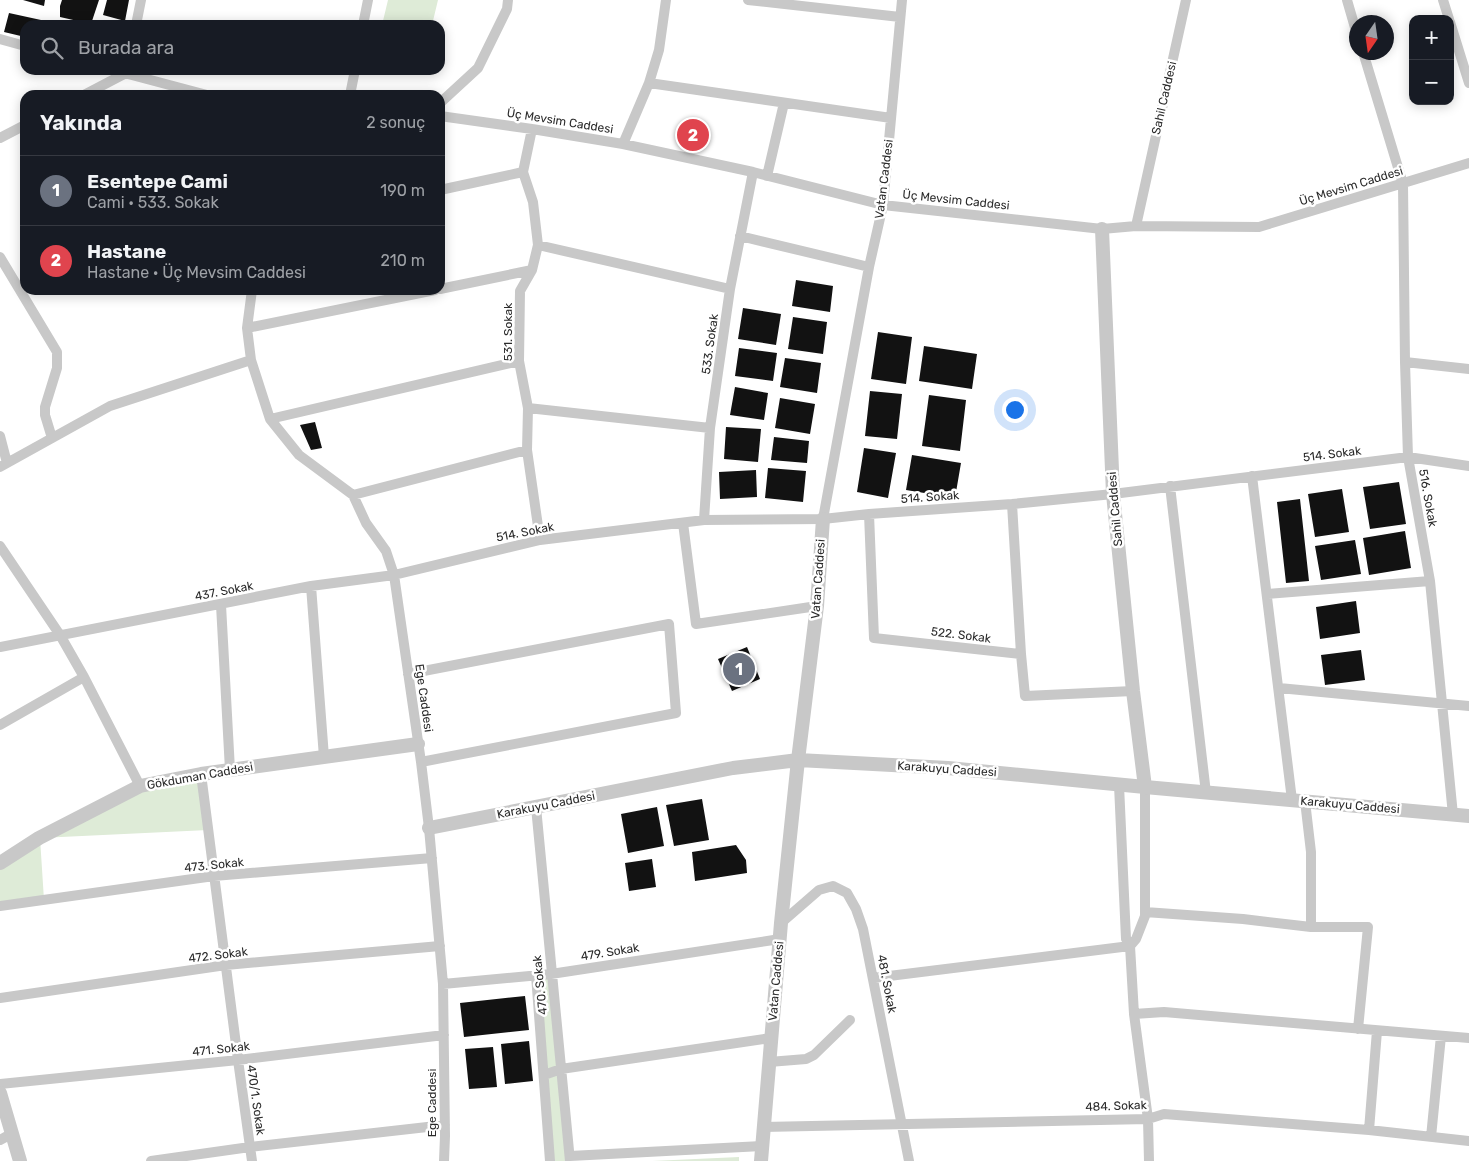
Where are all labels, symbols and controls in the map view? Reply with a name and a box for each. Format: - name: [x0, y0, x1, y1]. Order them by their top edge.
- north arrow: [1349, 15, 1394, 60]
- map controls: [1409, 15, 1454, 105]
- button: +: [1409, 15, 1454, 60]
- search box: [20, 20, 445, 75]
- icon: search: [38, 34, 66, 62]
- text: Burada ara: [78, 36, 174, 59]
- street label: Sahil Caddesi: [1149, 60, 1179, 136]
- button: −: [1409, 60, 1454, 105]
- street label: Üç Mevsim Caddesi: [506, 106, 614, 136]
- text: Yakında: [40, 110, 122, 135]
- text: 2 sonuç: [366, 113, 425, 132]
- pin: 2: [677, 116, 709, 154]
- street label: Vatan Caddesi: [872, 138, 896, 220]
- street label: Üç Mevsim Caddesi: [1297, 164, 1405, 208]
- text: Esentepe Cami: [87, 170, 228, 193]
- text: 1: [52, 181, 60, 200]
- text: 190 m: [380, 181, 425, 200]
- street label: Üç Mevsim Caddesi: [902, 187, 1010, 213]
- text: Cami · 533. Sokak: [87, 193, 219, 212]
- text: Hastane: [87, 240, 166, 263]
- text: 2: [51, 251, 61, 270]
- text: 210 m: [380, 251, 425, 270]
- text: Hastane · Üç Mevsim Caddesi: [87, 263, 306, 282]
- street label: 531. Sokak: [501, 302, 515, 361]
- street label: 533. Sokak: [699, 312, 721, 375]
- your location: [1002, 397, 1028, 423]
- street label: 514. Sokak: [1302, 443, 1363, 465]
- street label: 516. Sokak: [1416, 468, 1440, 529]
- street label: Sahil Caddesi: [1105, 471, 1125, 547]
- street label: 514. Sokak: [900, 488, 960, 506]
- street label: 514. Sokak: [495, 519, 556, 544]
- street label: Vatan Caddesi: [808, 539, 828, 619]
- street label: 437. Sokak: [194, 578, 255, 604]
- street label: 522. Sokak: [930, 624, 993, 646]
- pin: 1: [723, 650, 755, 688]
- street label: Ege Caddesi: [412, 663, 436, 733]
- street label: Karakuyu Caddesi: [897, 759, 997, 779]
- street label: Gökduman Caddesi: [146, 760, 254, 792]
- street label: Karakuyu Caddesi: [496, 789, 596, 821]
- street label: Karakuyu Caddesi: [1300, 794, 1400, 816]
- street label: 473. Sokak: [184, 855, 245, 875]
- street label: 479. Sokak: [580, 940, 641, 964]
- street label: Vatan Caddesi: [766, 940, 786, 1021]
- street label: 472. Sokak: [188, 944, 249, 966]
- street label: 481. Sokak: [874, 953, 900, 1015]
- street label: 470. Sokak: [530, 954, 550, 1016]
- street label: 471. Sokak: [192, 1039, 251, 1059]
- street label: 470/1. Sokak: [244, 1064, 268, 1137]
- street label: Ege Caddesi: [425, 1069, 439, 1137]
- street label: 484. Sokak: [1085, 1098, 1148, 1114]

